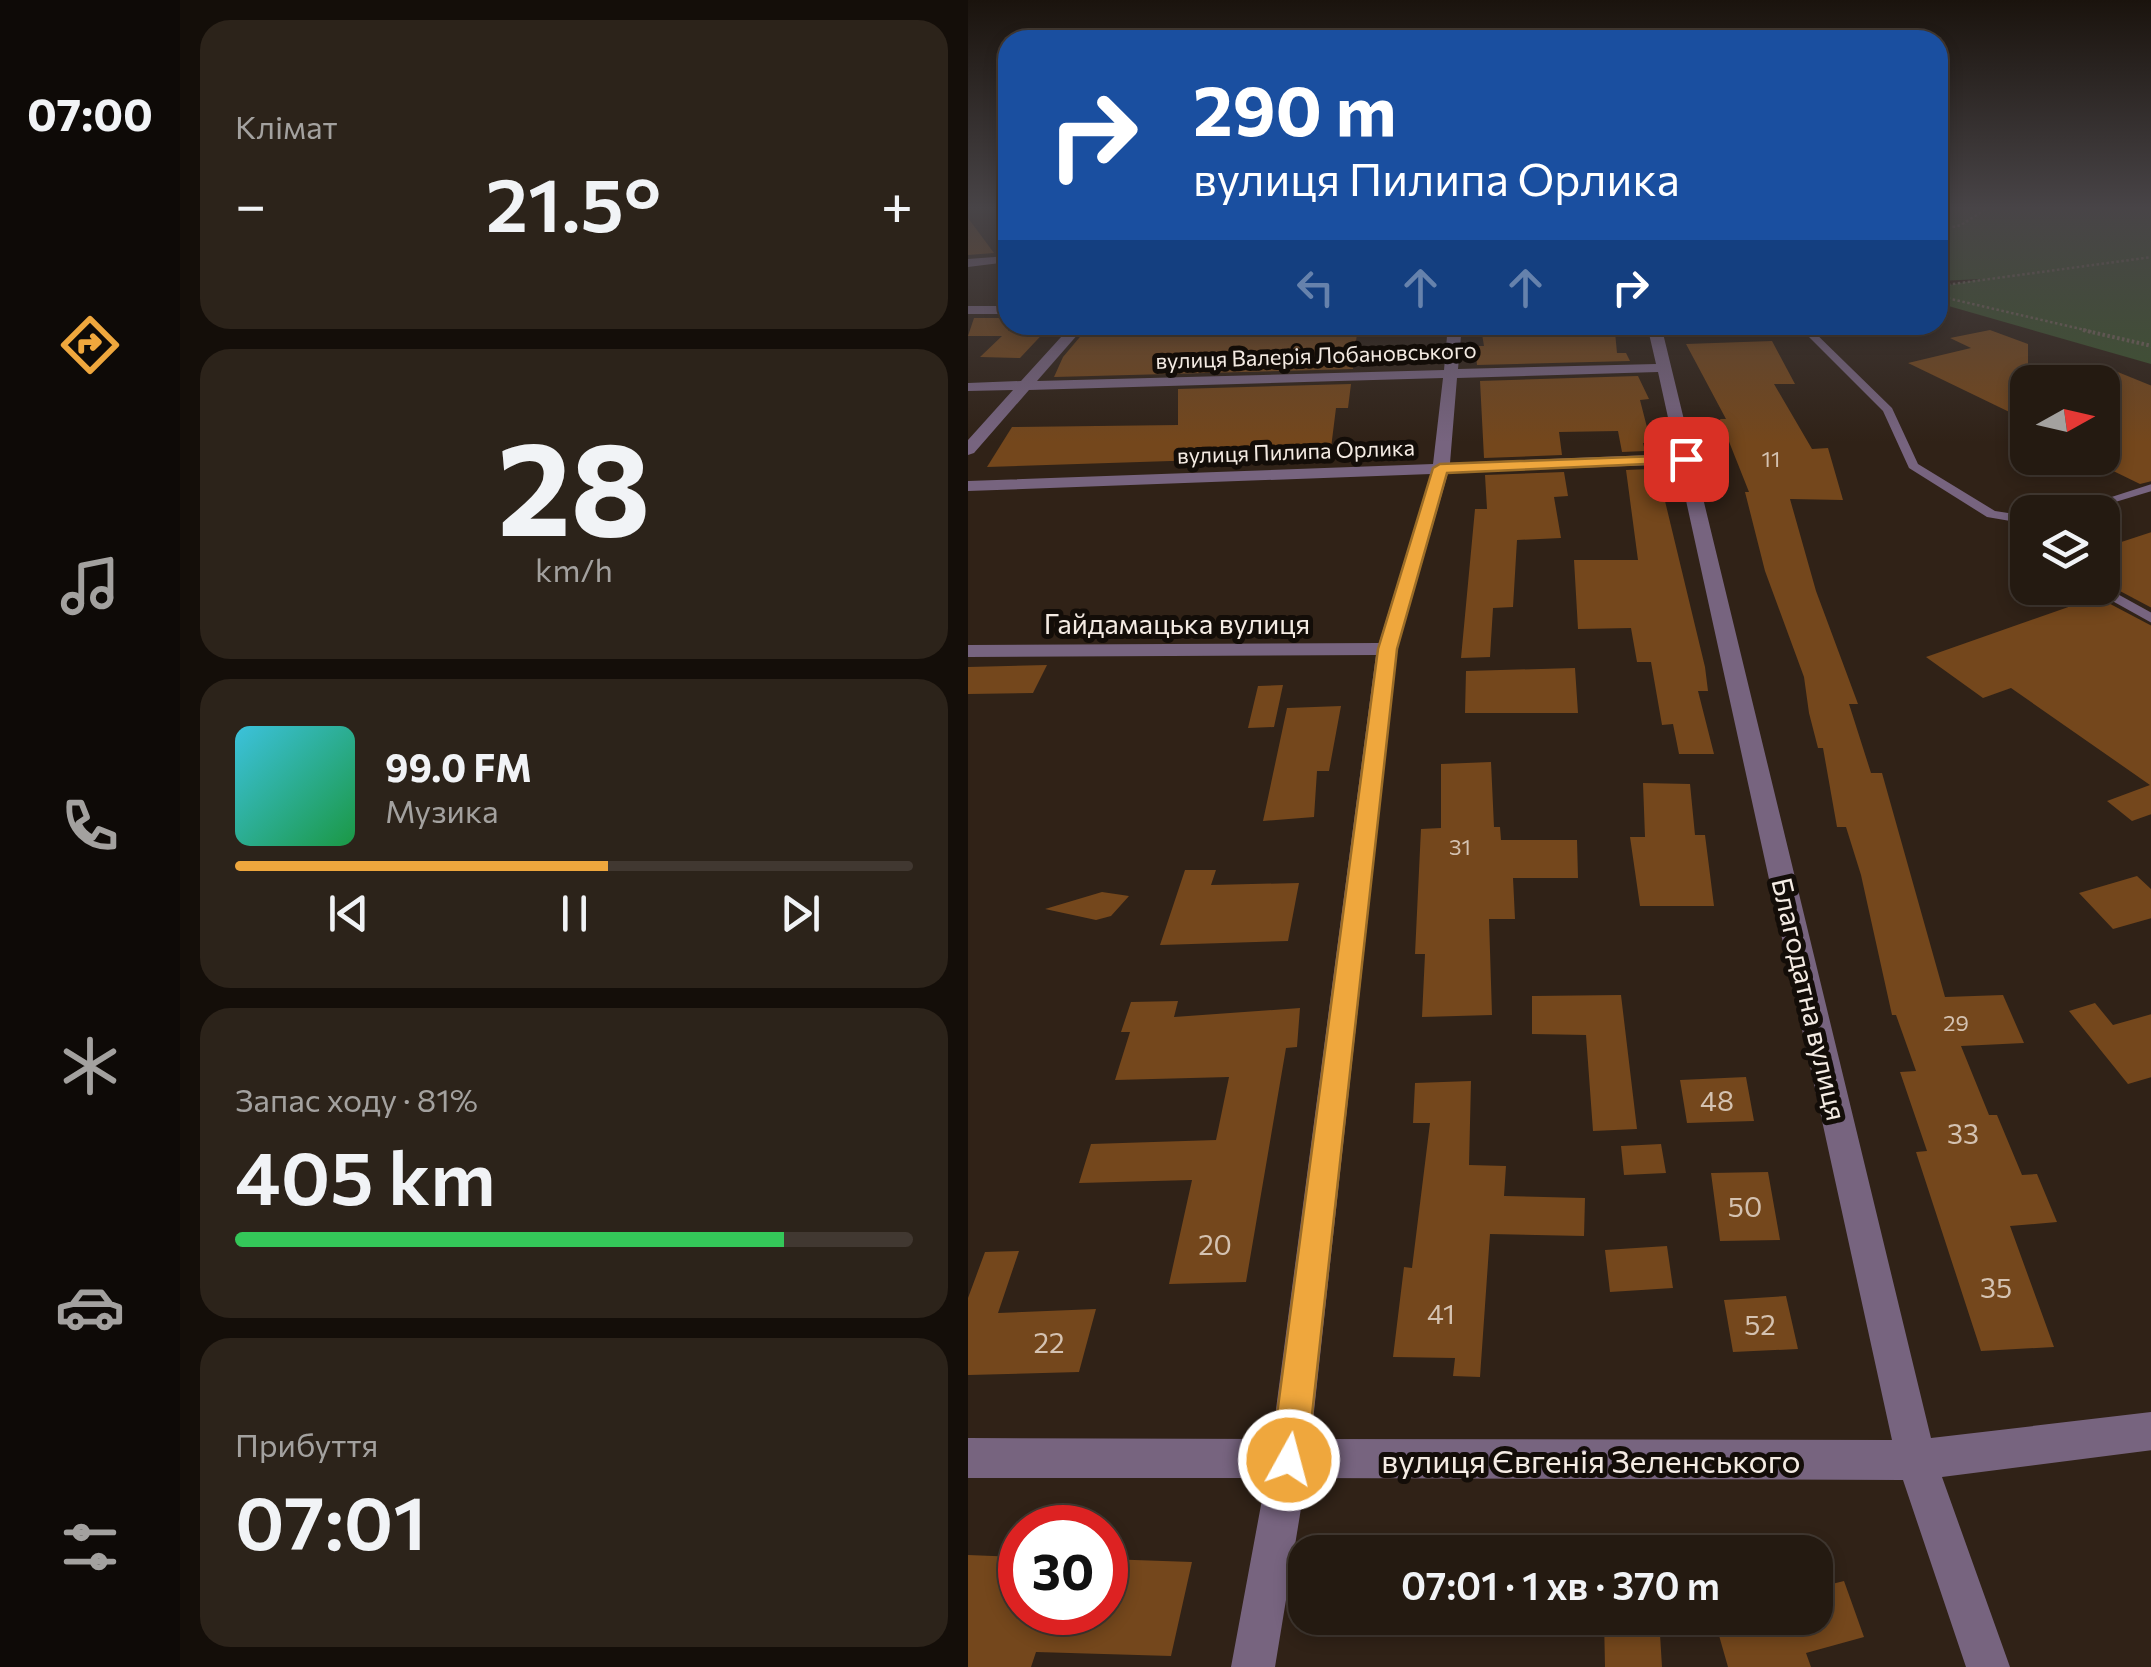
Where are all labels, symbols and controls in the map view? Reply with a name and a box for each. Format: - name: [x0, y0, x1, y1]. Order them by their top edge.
- text: 290 m: [1193, 65, 1397, 150]
- icon: right: [1028, 70, 1158, 200]
- text: 07:00: [27, 85, 153, 140]
- text: Клімат: [235, 106, 338, 146]
- text: вулиця Пилипа Орлика: [1193, 150, 1680, 205]
- text: 21.5°: [486, 156, 661, 247]
- text: −: [235, 169, 266, 236]
- text: +: [881, 169, 913, 236]
- icon: left: [1288, 260, 1343, 315]
- icon: ahead: [1393, 260, 1448, 315]
- icon: ahead: [1498, 260, 1553, 315]
- icon: right: [1603, 260, 1658, 315]
- icon: directions: [55, 310, 125, 380]
- street label: вулиця Валерія Лобановського: [1155, 336, 1477, 374]
- north arrow: [2010, 365, 2120, 475]
- map controls: [2010, 365, 2120, 605]
- text: 28: [497, 404, 651, 563]
- pin: [1644, 417, 1729, 502]
- icon: arrive: [1659, 432, 1714, 487]
- street label: вулиця Пилипа Орлика: [1177, 433, 1415, 469]
- house number: 11: [1762, 445, 1780, 472]
- button: layers: [2010, 495, 2120, 605]
- text: km/h: [535, 549, 613, 589]
- icon: music: [55, 551, 125, 621]
- street label: Гайдамацька вулиця: [1044, 606, 1310, 640]
- text: 99.0 FM: [385, 743, 532, 790]
- text: Музика: [385, 790, 499, 830]
- icon: phone: [55, 791, 125, 861]
- house number: 31: [1449, 833, 1471, 860]
- street label: Благодатна вулиця: [1766, 874, 1854, 1124]
- icon: previous: [321, 886, 376, 941]
- icon: pause: [547, 886, 602, 941]
- icon: next: [773, 886, 828, 941]
- house number: 29: [1943, 1009, 1969, 1036]
- icon: climate: [55, 1031, 125, 1101]
- text: Запас ходу · 81%: [235, 1079, 478, 1119]
- house number: 48: [1700, 1083, 1734, 1117]
- house number: 33: [1947, 1116, 1979, 1150]
- text: 405 km: [235, 1129, 496, 1220]
- house number: 50: [1728, 1189, 1762, 1223]
- house number: 20: [1198, 1227, 1232, 1261]
- house number: 35: [1980, 1270, 2012, 1304]
- icon: car: [55, 1272, 125, 1342]
- house number: 41: [1427, 1296, 1455, 1330]
- house number: 52: [1744, 1307, 1776, 1341]
- house number: 22: [1033, 1325, 1065, 1359]
- position arrow: [1237, 1408, 1341, 1512]
- text: Прибуття: [235, 1424, 378, 1464]
- street label: вулиця Євгенія Зеленського: [1381, 1440, 1801, 1480]
- text: 07:01: [235, 1474, 427, 1565]
- speed limit sign: 30: [998, 1505, 1128, 1635]
- icon: filters: [55, 1512, 125, 1582]
- text: 07:01 · 1 хв · 370 m: [1401, 1561, 1720, 1608]

